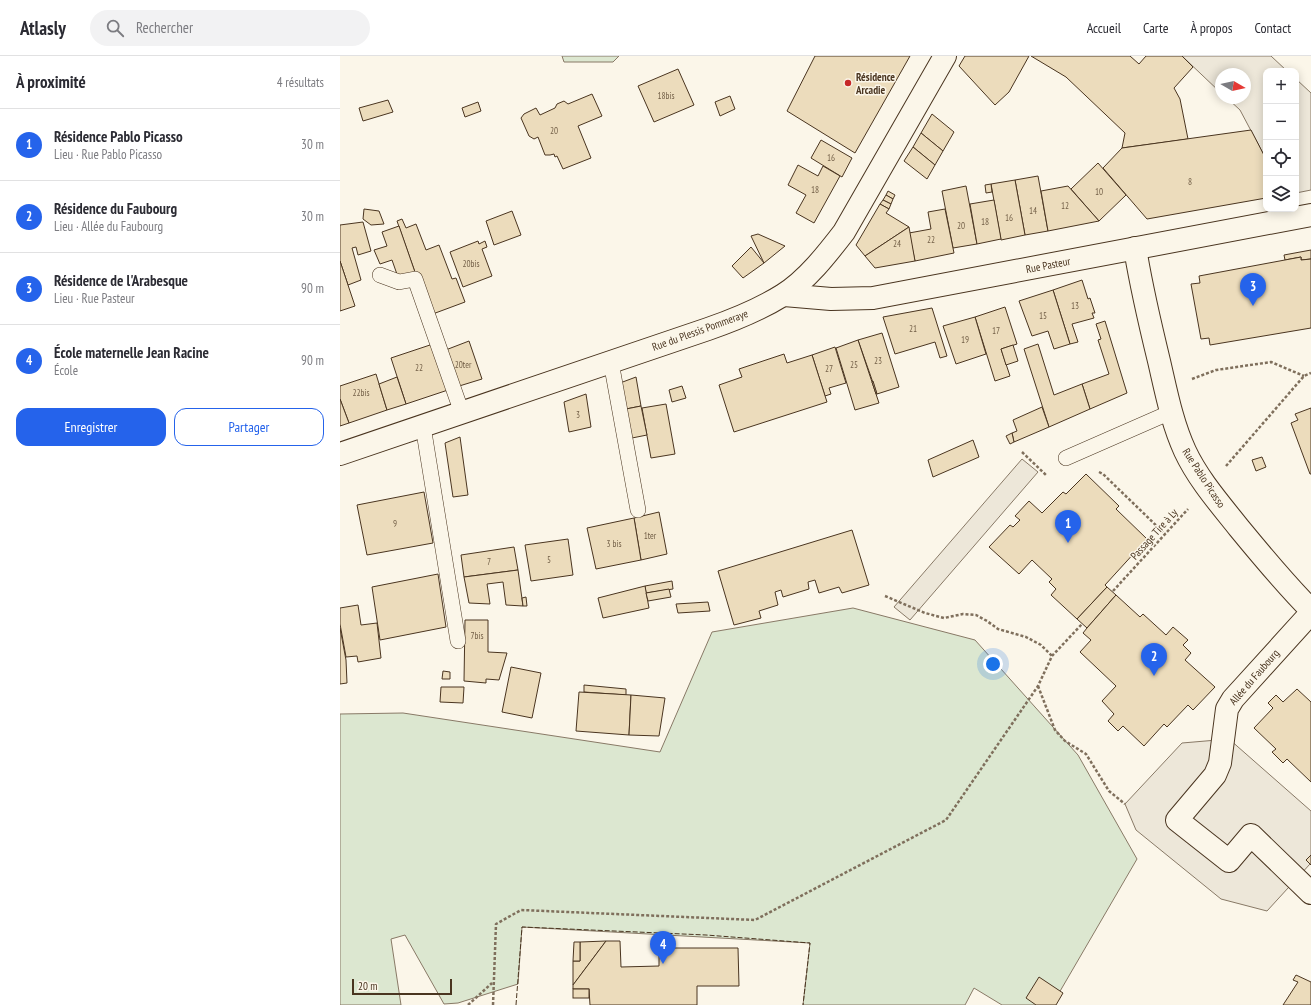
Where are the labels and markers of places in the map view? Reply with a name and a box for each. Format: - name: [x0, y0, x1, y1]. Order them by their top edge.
- place label: Résidence Arcadie: [855, 70, 895, 97]
- marker: Résidence Arcadie: [843, 78, 853, 88]
- pin: 3: [1240, 273, 1266, 306]
- pin: 1: [1055, 510, 1081, 543]
- pin: 2: [1141, 643, 1167, 676]
- pin: 4: [650, 931, 676, 964]

